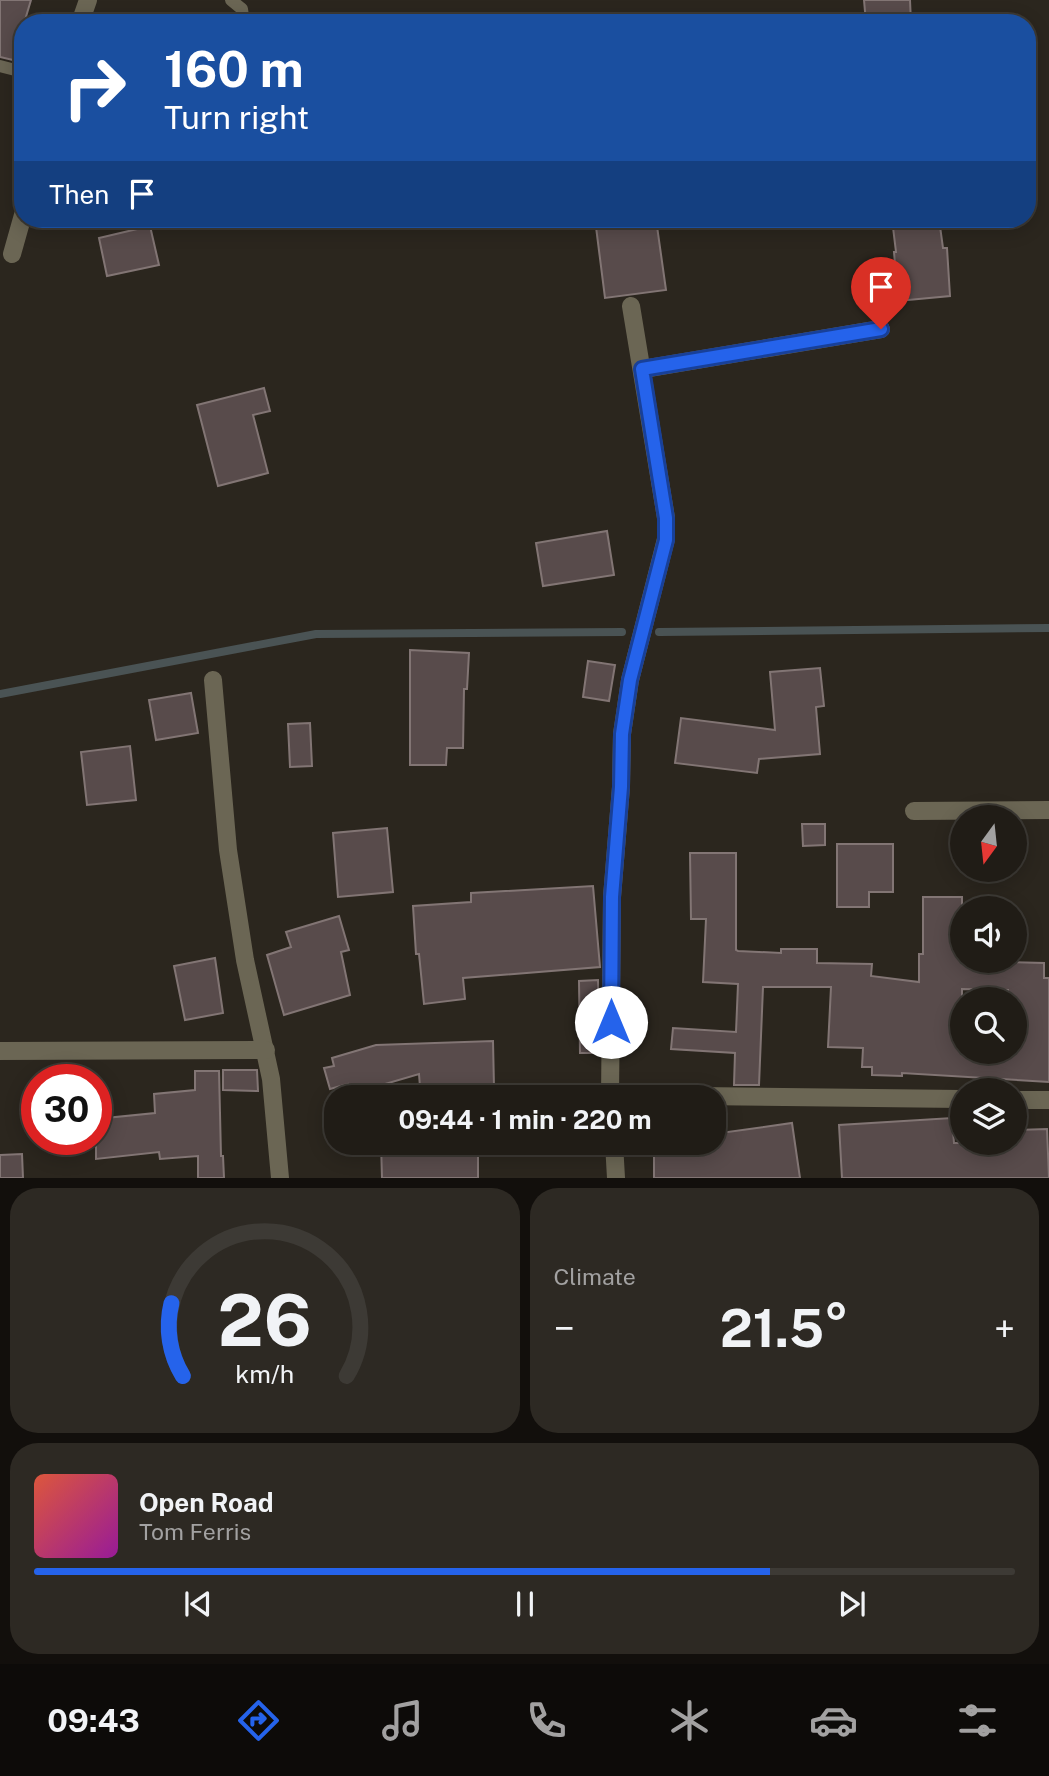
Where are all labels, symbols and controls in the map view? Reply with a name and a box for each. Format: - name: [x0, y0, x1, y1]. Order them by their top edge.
- text: 160 m: [164, 40, 304, 98]
- icon: right: [49, 42, 140, 133]
- text: Turn right: [164, 99, 309, 136]
- icon: arrive: [123, 175, 161, 213]
- text: Then: [49, 179, 109, 210]
- pin: [851, 257, 911, 329]
- icon: arrive: [862, 268, 900, 306]
- north arrow: [950, 805, 1027, 882]
- map controls: [950, 805, 1027, 1155]
- button: sound: [950, 896, 1027, 973]
- position arrow: [574, 985, 648, 1059]
- button: search: [950, 987, 1027, 1064]
- speed limit sign: 30: [21, 1064, 112, 1155]
- button: layers: [950, 1078, 1027, 1155]
- text: 09:44 · 1 min · 220 m: [398, 1104, 652, 1135]
- text: Climate: [554, 1263, 636, 1290]
- text: 26: [218, 1278, 312, 1363]
- text: 21.5°: [720, 1298, 849, 1359]
- text: −: [554, 1306, 575, 1351]
- text: +: [994, 1306, 1015, 1351]
- text: km/h: [235, 1359, 294, 1389]
- text: Open Road: [139, 1487, 274, 1518]
- text: Tom Ferris: [139, 1518, 251, 1545]
- icon: previous: [179, 1585, 217, 1623]
- icon: pause: [506, 1585, 544, 1623]
- icon: next: [833, 1585, 871, 1623]
- icon: directions: [234, 1696, 283, 1745]
- icon: music: [378, 1696, 427, 1745]
- icon: phone: [522, 1696, 571, 1745]
- icon: climate: [665, 1696, 714, 1745]
- icon: car: [809, 1696, 858, 1745]
- icon: filters: [953, 1696, 1002, 1745]
- text: 09:43: [47, 1702, 140, 1739]

